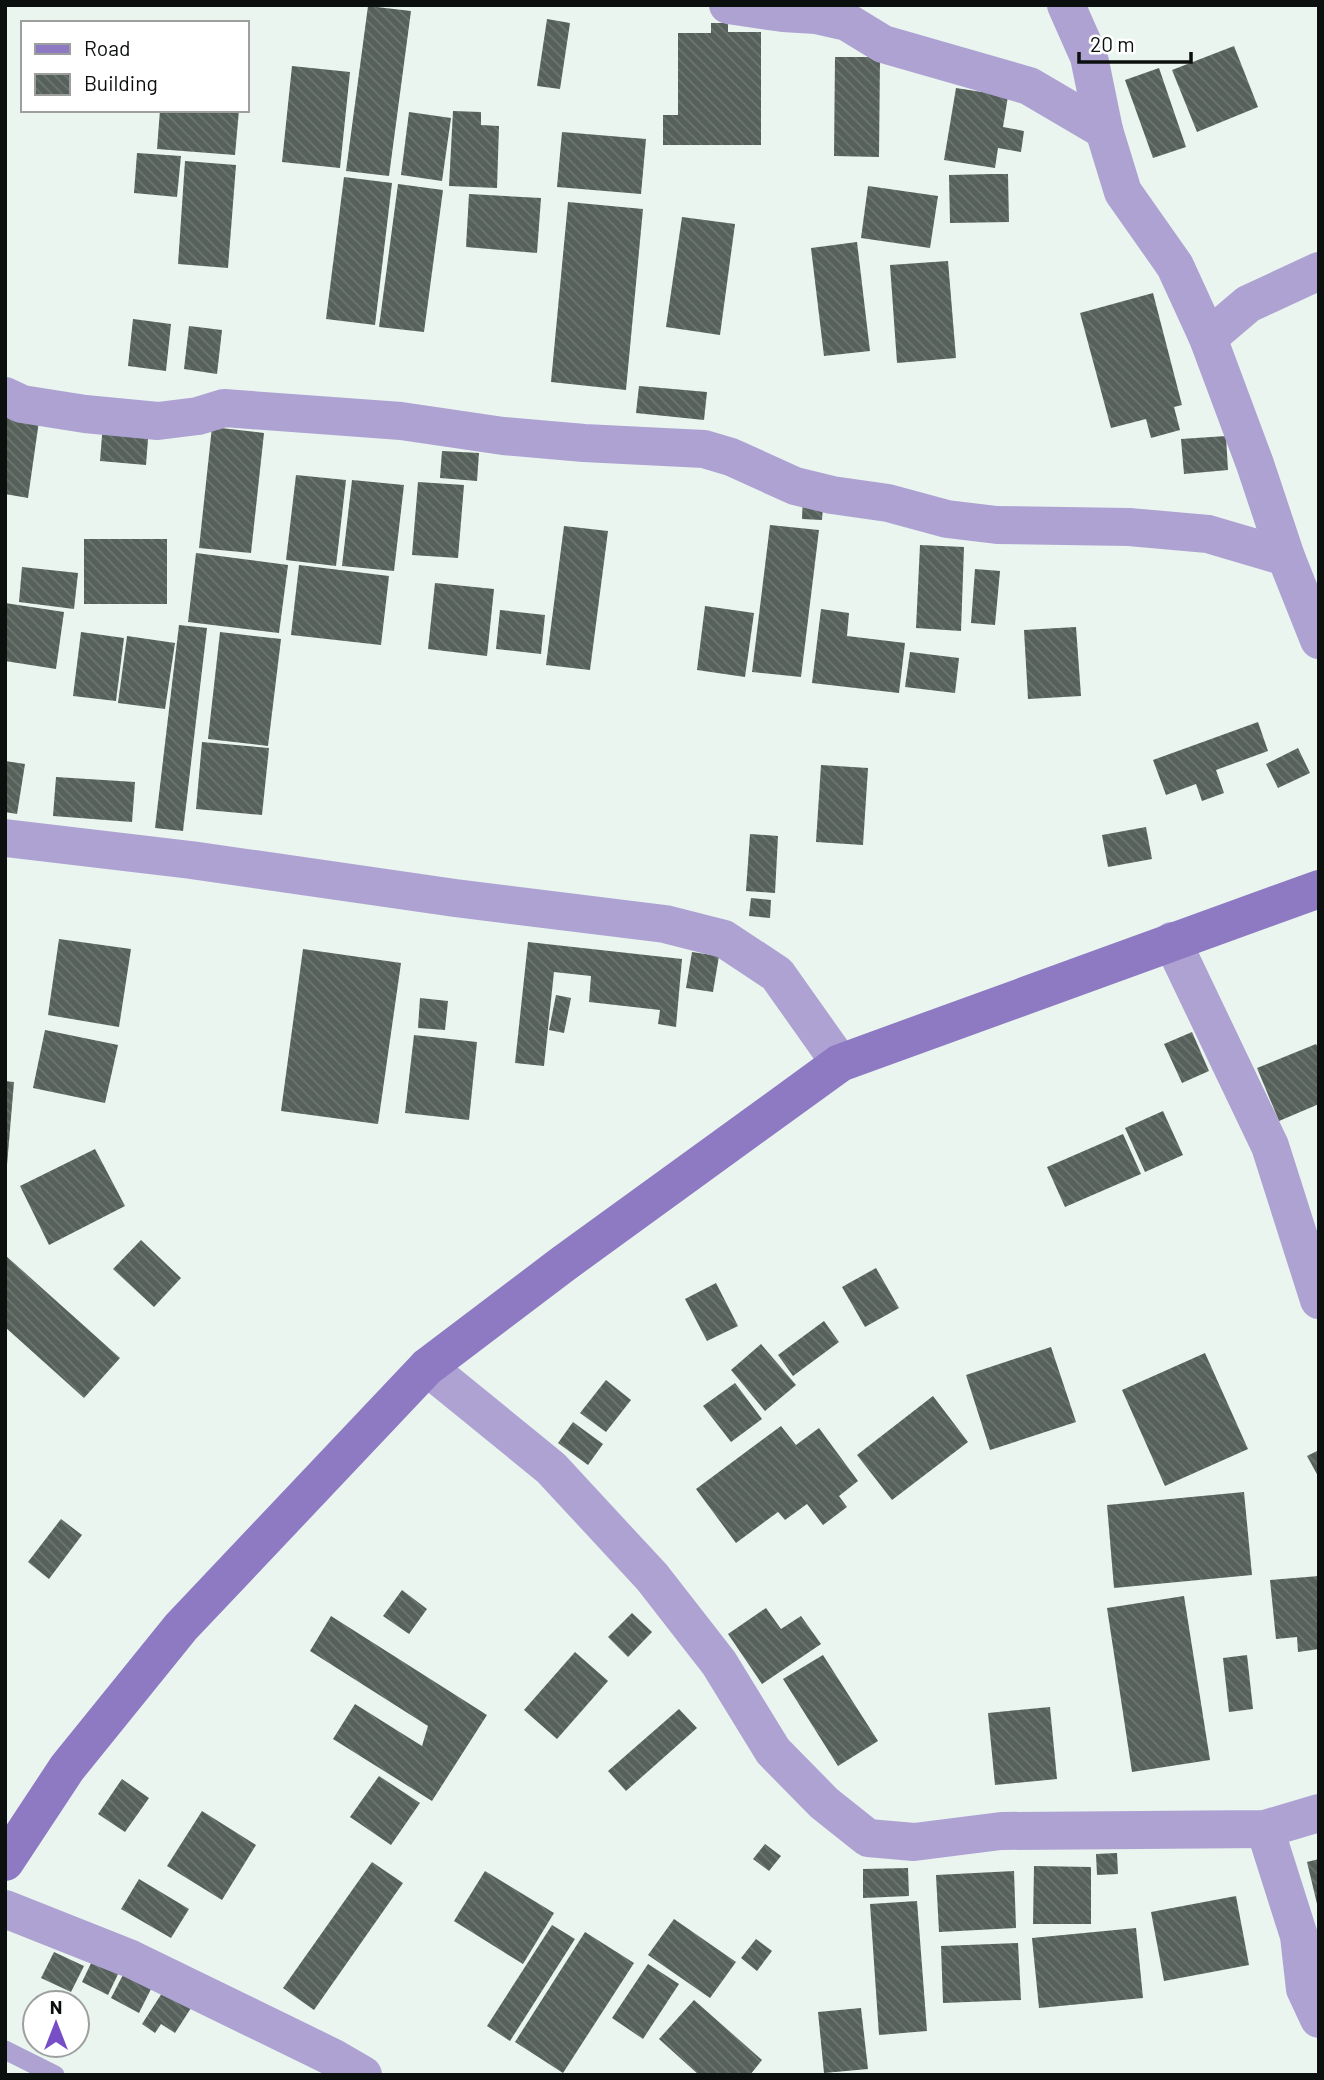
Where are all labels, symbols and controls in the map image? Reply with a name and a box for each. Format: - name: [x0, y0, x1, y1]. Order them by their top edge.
- legend: [21, 21, 248, 112]
- scale bar: [1079, 21, 1191, 65]
- text: 20 m: [1090, 31, 1135, 56]
- text: Road: [84, 35, 130, 60]
- text: Building: [84, 70, 158, 95]
- north arrow: [21, 1989, 91, 2059]
- text: N: [50, 1995, 62, 2018]

